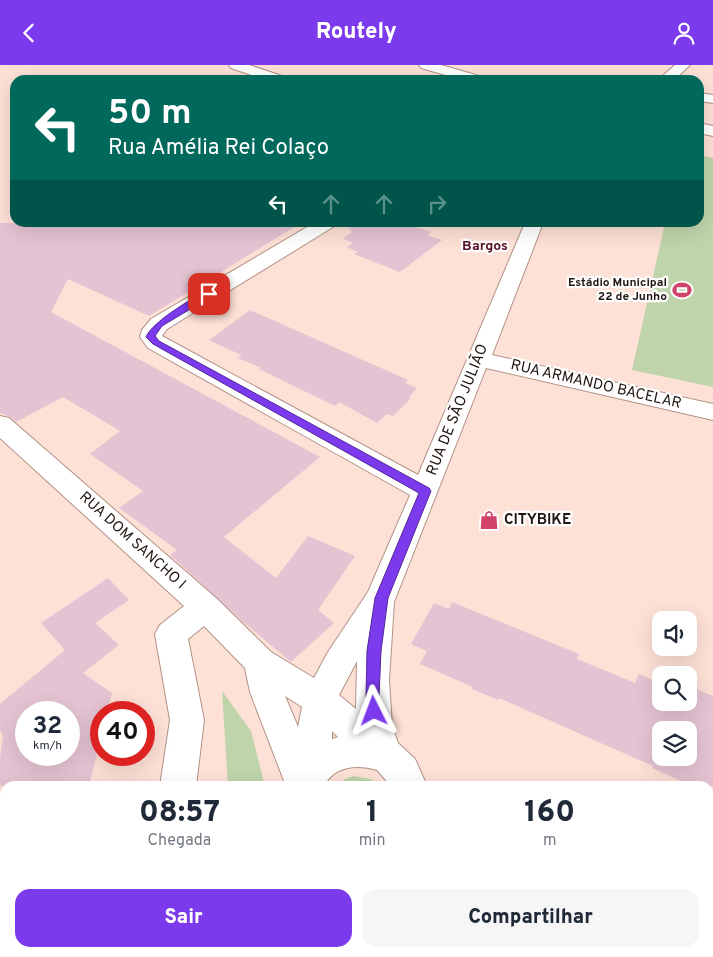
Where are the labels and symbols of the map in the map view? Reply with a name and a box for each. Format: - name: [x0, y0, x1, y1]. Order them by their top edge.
- district label: Bargos: [462, 238, 508, 255]
- pin: [188, 273, 230, 315]
- place label: Estádio Municipal 22 de Junho: [568, 275, 667, 305]
- sports icon: Estádio Municipal 22 de Junho: [671, 279, 693, 301]
- street label: RUA DE SÃO JULIÃO: [422, 341, 493, 478]
- street label: RUA ARMANDO BACELAR: [509, 356, 683, 414]
- street label: RUA DOM SANCHO I: [75, 488, 189, 594]
- shop icon: CITYBIKE: [478, 509, 500, 531]
- place label: CITYBIKE: [504, 511, 571, 530]
- position arrow: [347, 684, 399, 736]
- speed limit sign: 40: [90, 701, 155, 766]

